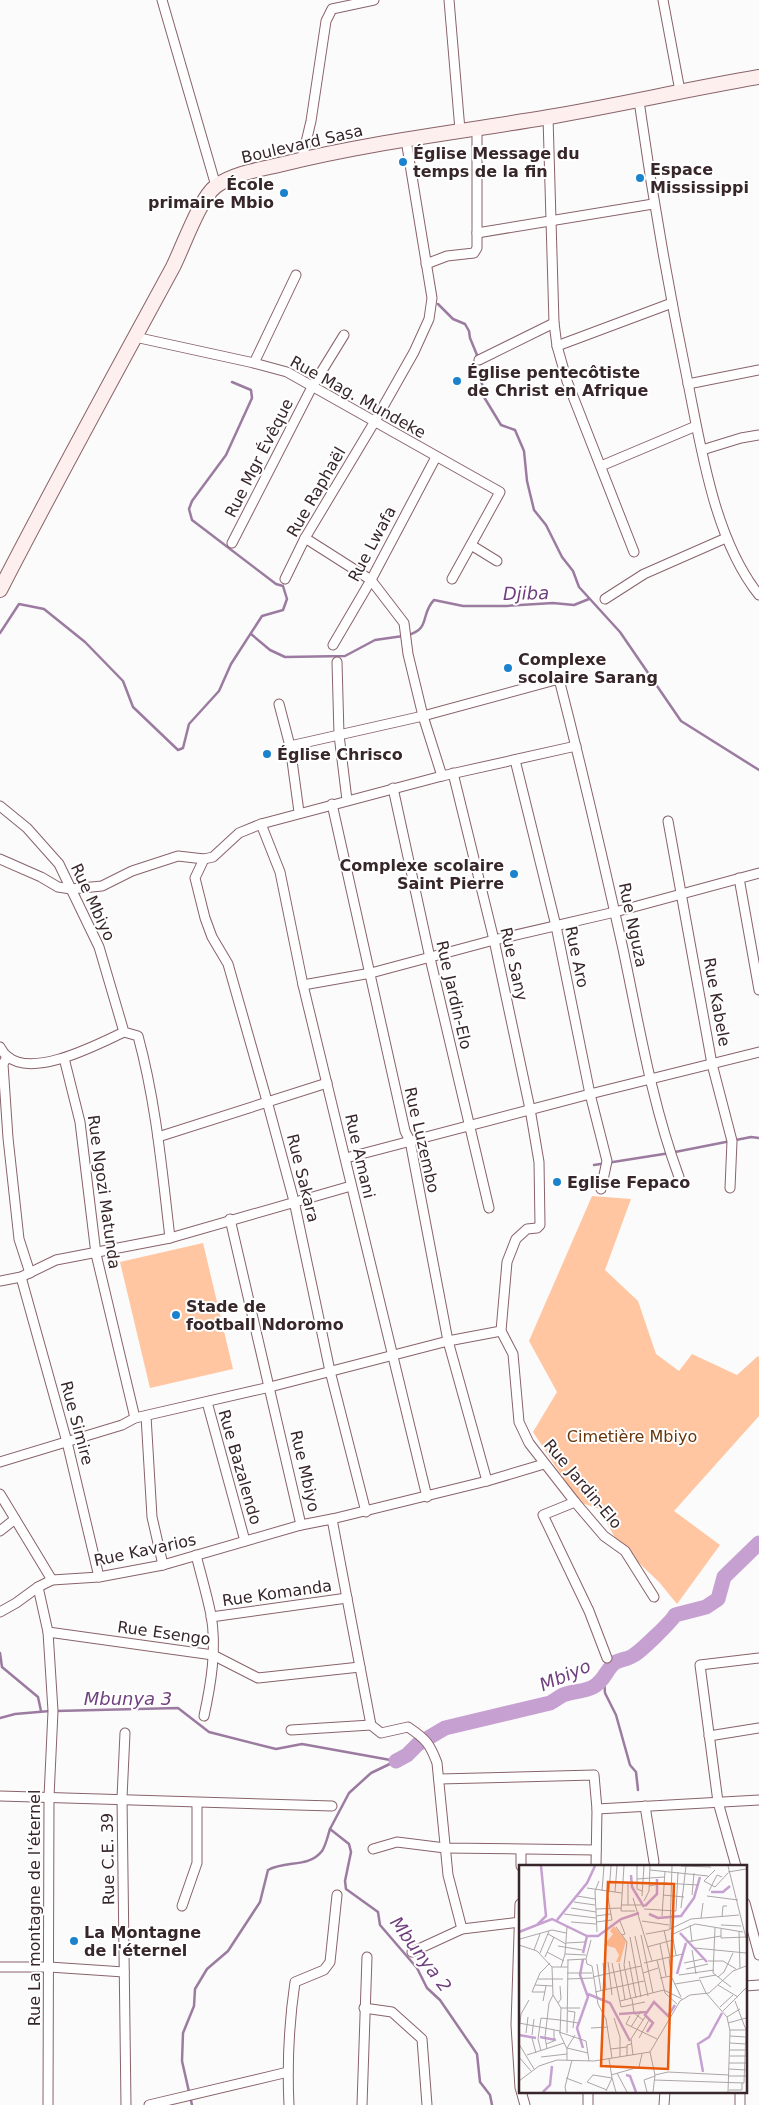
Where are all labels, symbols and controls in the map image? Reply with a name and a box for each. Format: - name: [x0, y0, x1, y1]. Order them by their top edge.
- street label: Boulevard Sasa: [239, 121, 365, 167]
- place label: Église Message du temps de la fin: [413, 144, 580, 181]
- marker: Église Message du temps de la fin: [397, 156, 409, 168]
- place label: Espace Mississippi: [650, 160, 749, 197]
- marker: Espace Mississippi: [634, 172, 646, 184]
- place label: École primaire Mbio: [148, 175, 274, 212]
- marker: École primaire Mbio: [278, 187, 290, 199]
- street label: Rue Mag. Mundeke: [287, 352, 429, 442]
- place label: Église pentecôtiste de Christ en Afrique: [467, 363, 649, 400]
- marker: Église pentecôtiste de Christ en Afrique: [451, 375, 463, 387]
- street label: Rue Mgr Évêque: [221, 395, 297, 521]
- street label: Rue Raphaël: [283, 444, 349, 540]
- street label: Rue Lwafa: [344, 503, 400, 585]
- water label: Djiba: [503, 582, 549, 604]
- place label: Complexe scolaire Sarang: [518, 650, 658, 687]
- marker: Complexe scolaire Sarang: [502, 662, 514, 674]
- place label: Église Chrisco: [277, 745, 403, 764]
- marker: Église Chrisco: [261, 748, 273, 760]
- place label: Complexe scolaire Saint Pierre: [340, 856, 504, 893]
- street label: Rue Mbiyo: [67, 860, 119, 944]
- marker: Complexe scolaire Saint Pierre: [508, 868, 520, 880]
- street label: Rue Nguza: [615, 881, 651, 969]
- street label: Rue Aro: [561, 924, 593, 990]
- street label: Rue Sany: [496, 925, 532, 1003]
- street label: Rue Jardin-Elo: [432, 939, 476, 1051]
- street label: Rue Kabele: [700, 956, 734, 1048]
- street label: Rue Luzembo: [401, 1085, 443, 1195]
- street label: Rue Amani: [341, 1112, 379, 1200]
- street label: Rue Ngozi Matunda: [84, 1114, 124, 1270]
- street label: Rue Sakara: [283, 1132, 323, 1224]
- place label: Eglise Fepaco: [567, 1173, 690, 1192]
- marker: Eglise Fepaco: [551, 1176, 563, 1188]
- place label: Stade de football Ndoromo: [186, 1297, 344, 1334]
- marker: Stade de football Ndoromo: [170, 1309, 182, 1321]
- street label: Rue Simire: [57, 1379, 97, 1467]
- street label: Rue Bazalendo: [214, 1407, 266, 1527]
- park label: Cimetière Mbiyo: [567, 1427, 697, 1446]
- street label: Rue Mbiyo: [286, 1428, 324, 1514]
- street label: Rue Jardin-Elo: [540, 1435, 626, 1533]
- street label: Rue Kavarios: [92, 1530, 198, 1570]
- street label: Rue Komanda: [221, 1576, 333, 1610]
- street label: Rue Esengo: [116, 1617, 212, 1649]
- water label: Mbiyo: [536, 1655, 594, 1695]
- water label: Mbunya 3: [84, 1688, 172, 1709]
- street label: Rue La montagne de l'éternel: [25, 1790, 44, 2026]
- street label: Rue C.E. 39: [98, 1813, 118, 1905]
- inset map: [519, 1865, 746, 2092]
- water label: Mbunya 2: [386, 1912, 456, 1996]
- place label: La Montagne de l'éternel: [84, 1923, 201, 1960]
- marker: La Montagne de l'éternel: [68, 1935, 80, 1947]

